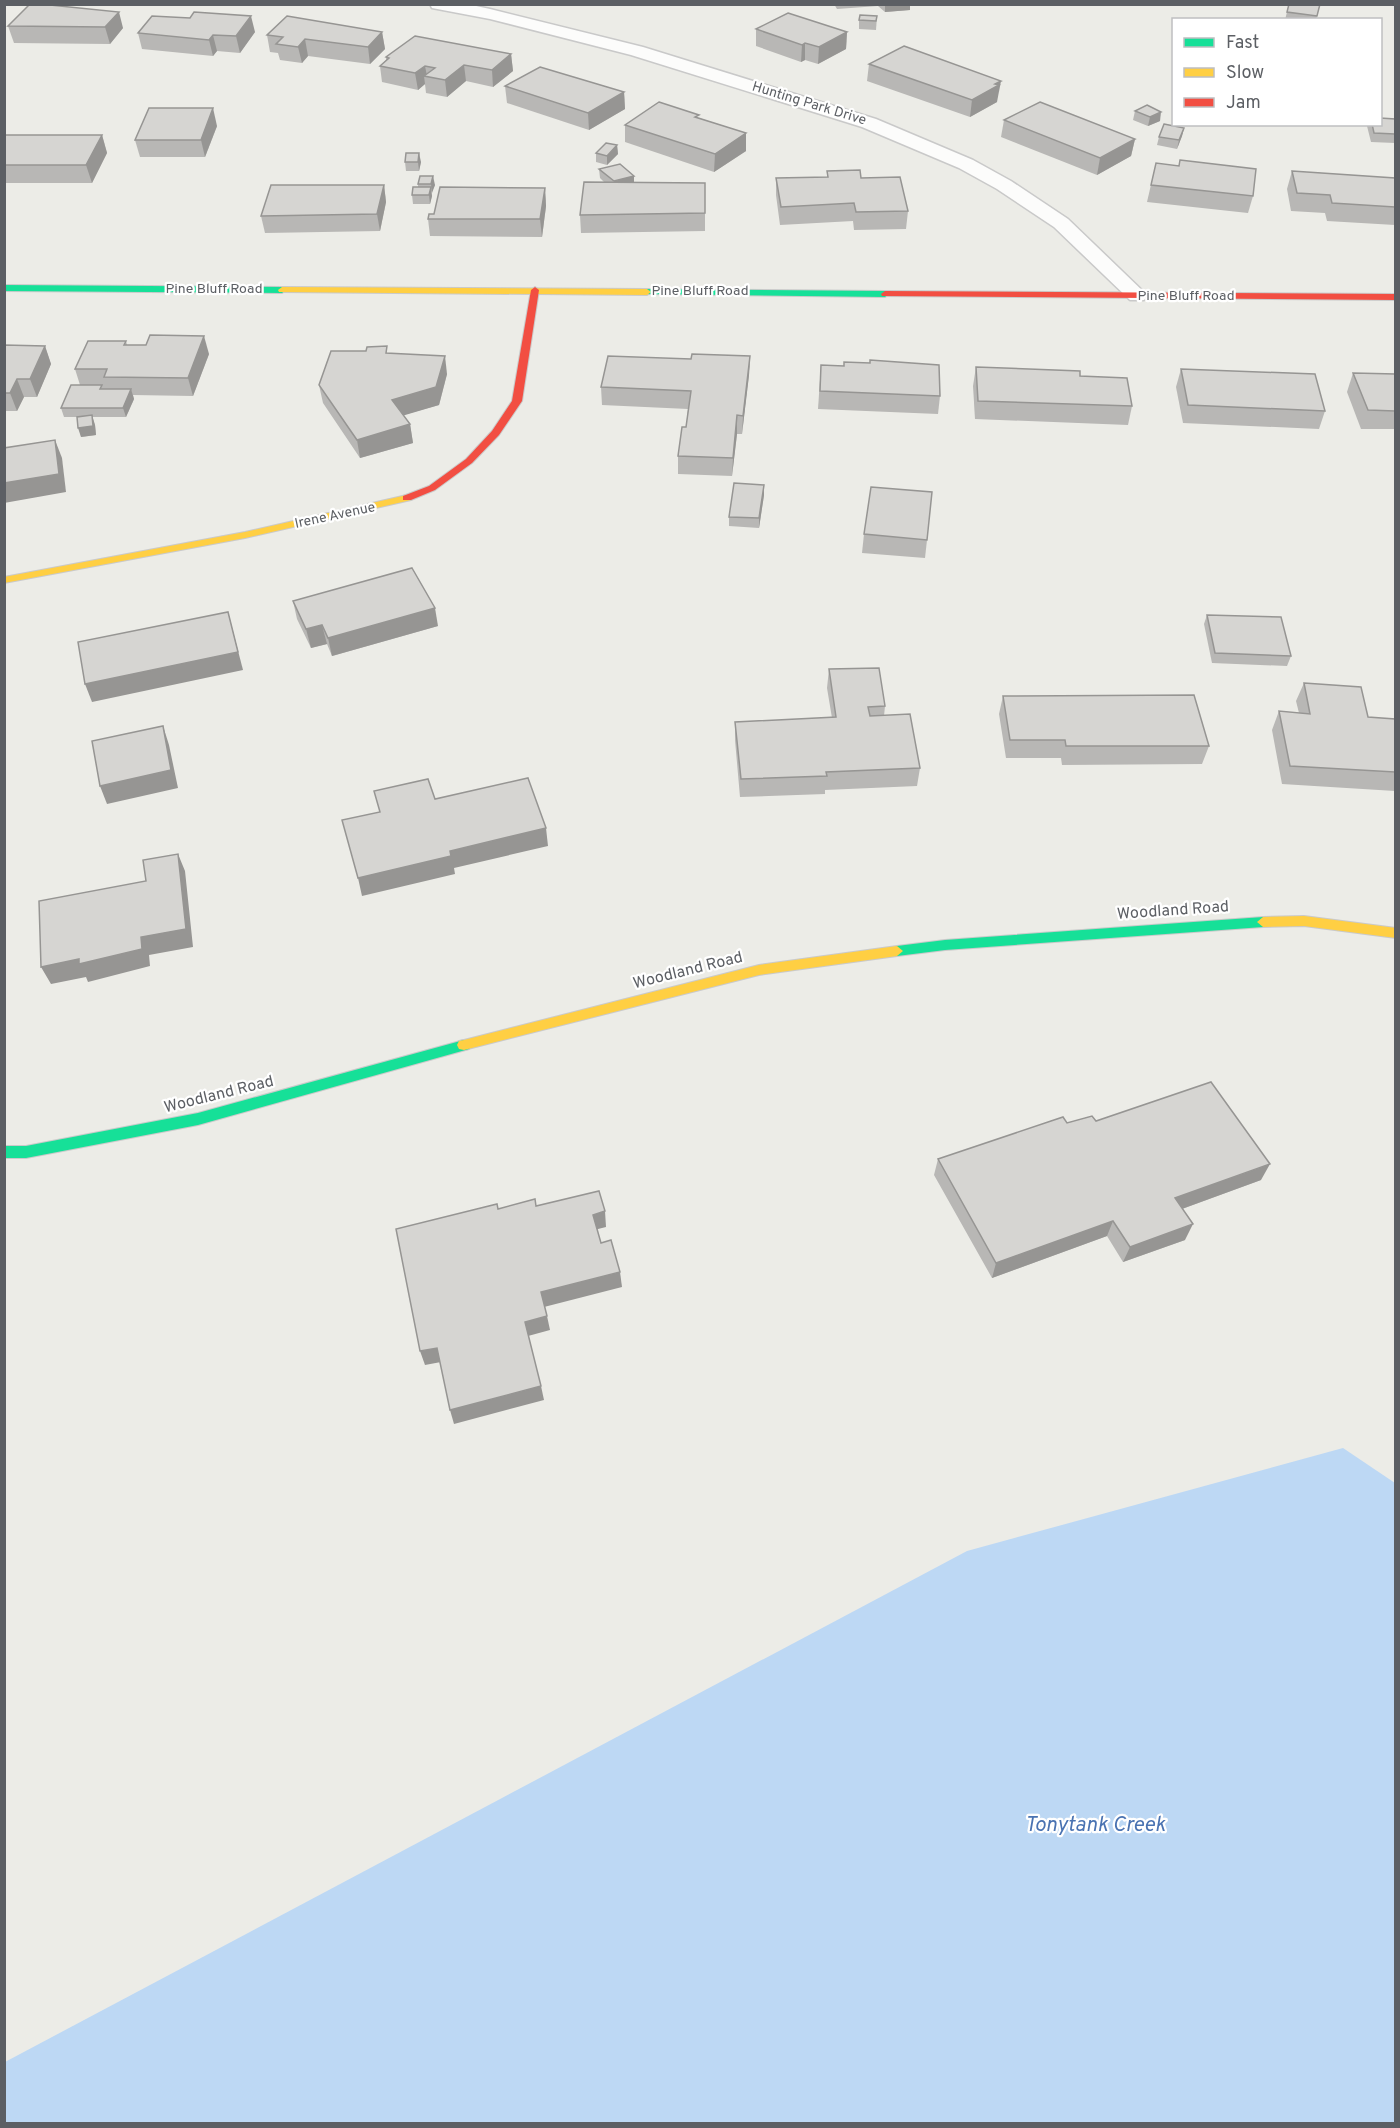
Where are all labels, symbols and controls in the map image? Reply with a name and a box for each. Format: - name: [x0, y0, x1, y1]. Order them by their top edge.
- legend: [1172, 18, 1382, 126]
- text: Fast: [1226, 32, 1259, 55]
- text: Slow: [1226, 62, 1264, 85]
- street label: Hunting Park Drive: [750, 79, 868, 129]
- text: Jam: [1226, 92, 1261, 115]
- street label: Pine Bluff Road: [165, 281, 263, 298]
- street label: Pine Bluff Road: [651, 283, 749, 300]
- street label: Pine Bluff Road: [1137, 288, 1235, 305]
- street label: Irene Avenue: [293, 499, 377, 533]
- street label: Woodland Road: [1116, 897, 1230, 925]
- street label: Woodland Road: [631, 948, 745, 994]
- street label: Woodland Road: [162, 1072, 276, 1118]
- water label: Tonytank Creek: [1025, 1812, 1166, 1839]

